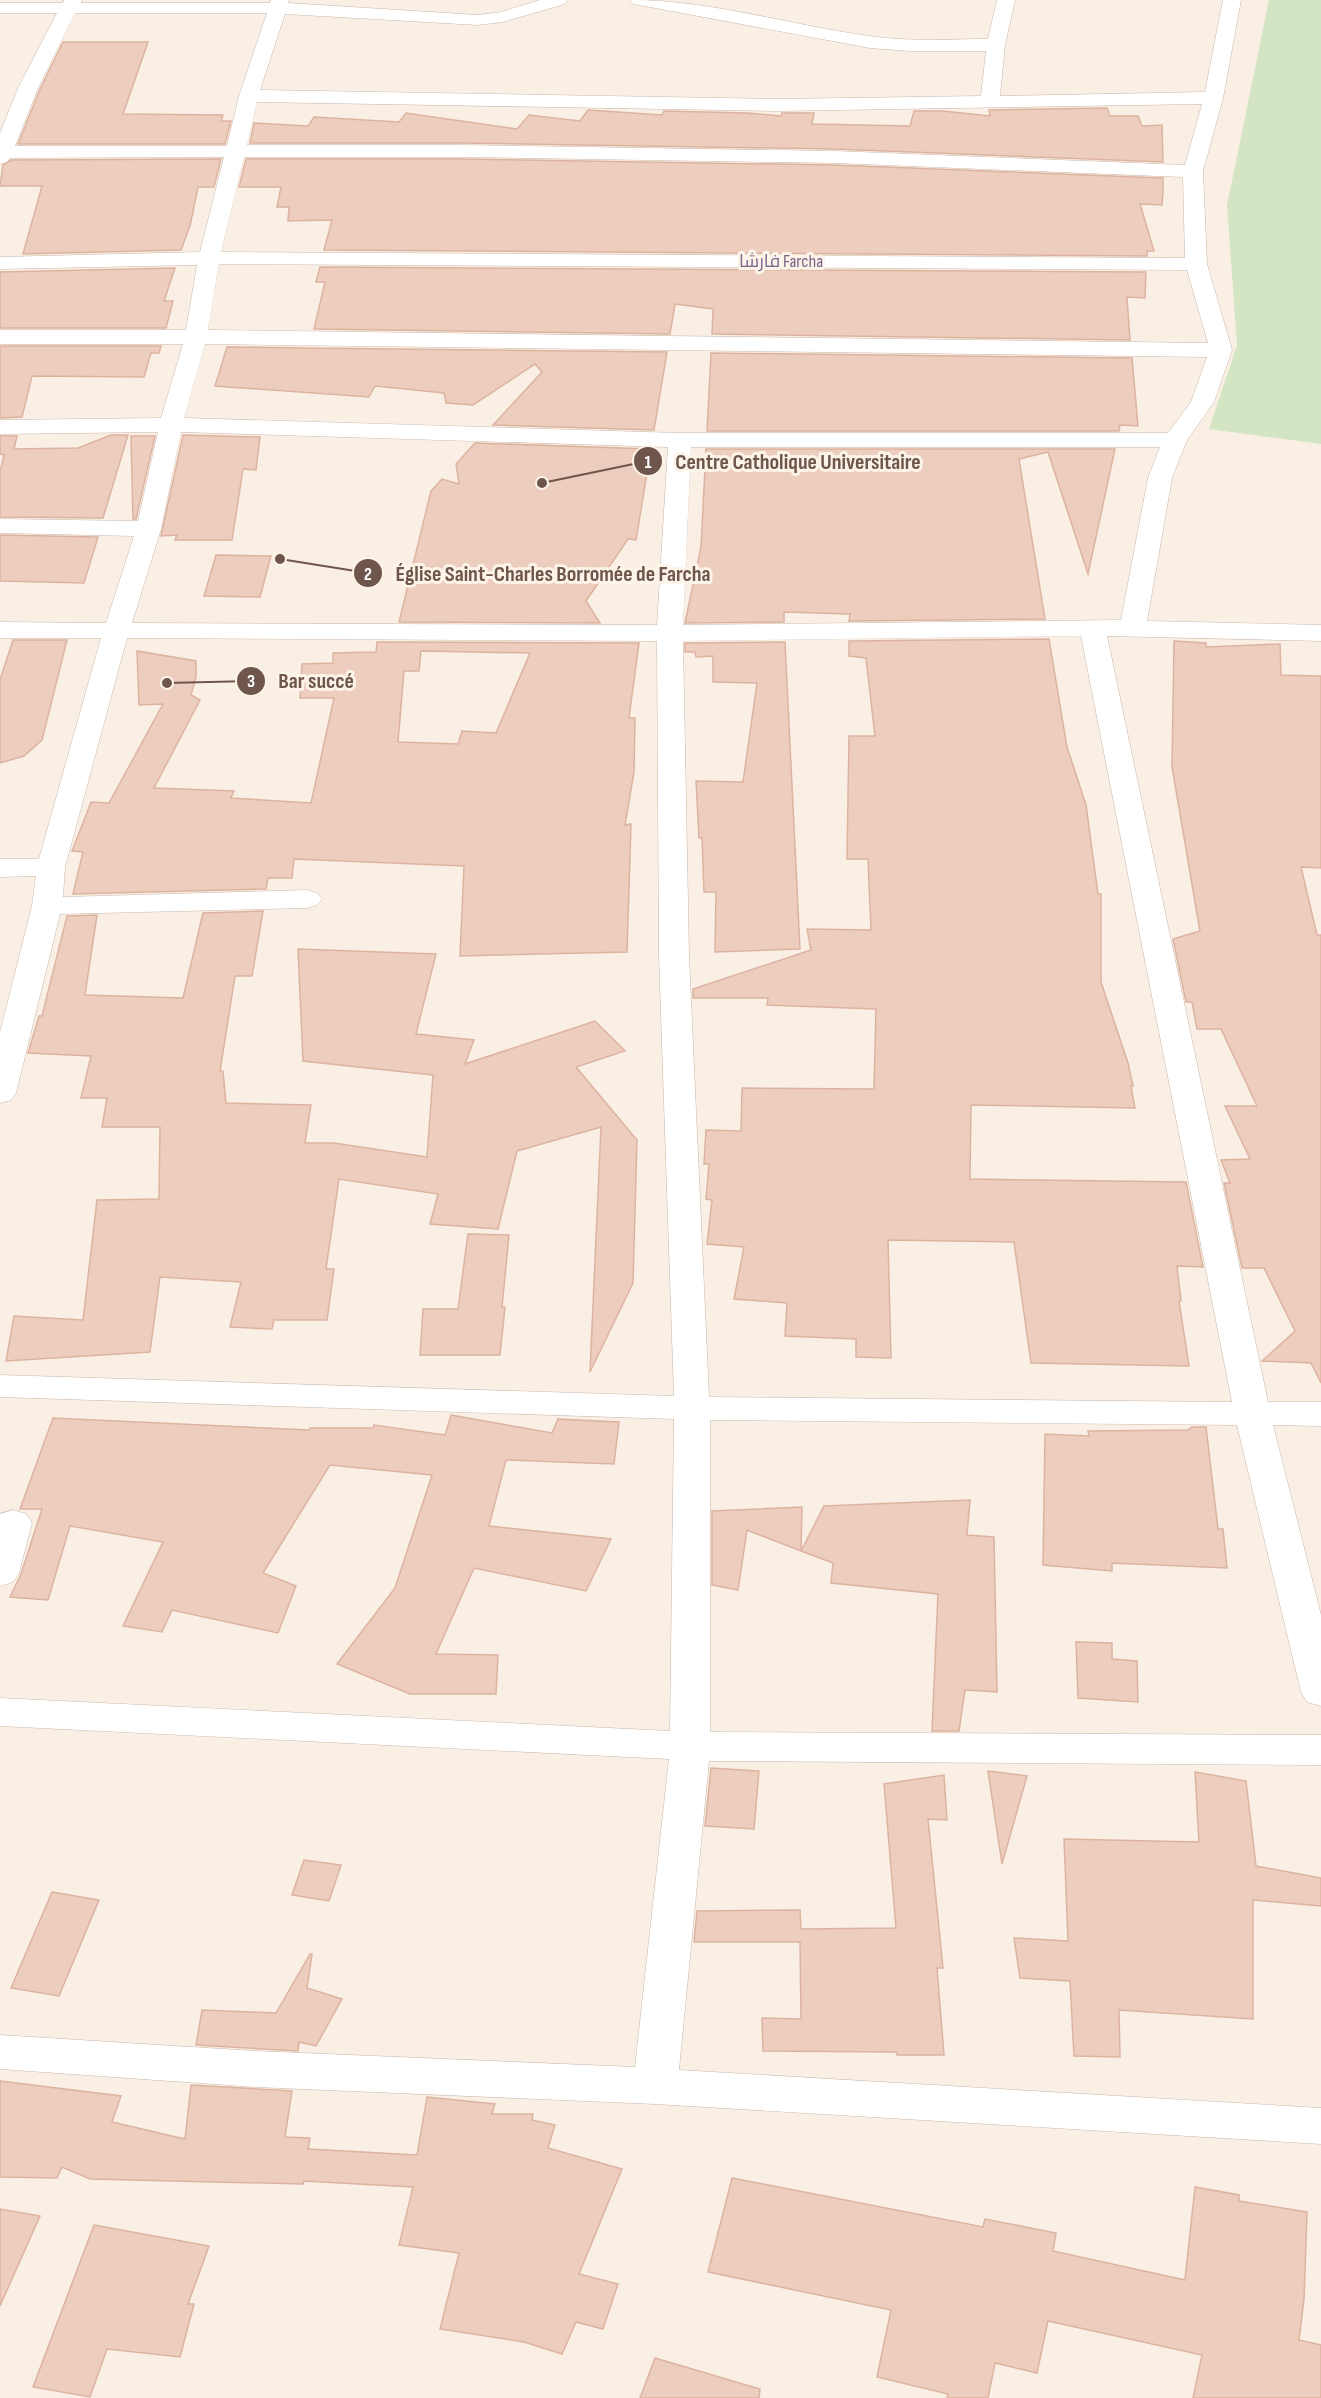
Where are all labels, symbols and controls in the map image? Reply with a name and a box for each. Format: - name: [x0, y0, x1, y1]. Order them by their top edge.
- district label: فارشا Farcha: [739, 251, 823, 272]
- callout: Centre Catholique Universitaire: [633, 441, 932, 481]
- text: Centre Catholique Universitaire: [675, 449, 921, 476]
- text: 1: [644, 452, 652, 473]
- callout: Église Saint-Charles Borromée de Farcha: [353, 553, 723, 593]
- text: Église Saint-Charles Borromée de Farcha: [395, 561, 711, 588]
- text: 2: [364, 564, 372, 585]
- callout: Bar succé: [236, 661, 365, 701]
- text: Bar succé: [278, 668, 354, 695]
- text: 3: [247, 671, 255, 692]

